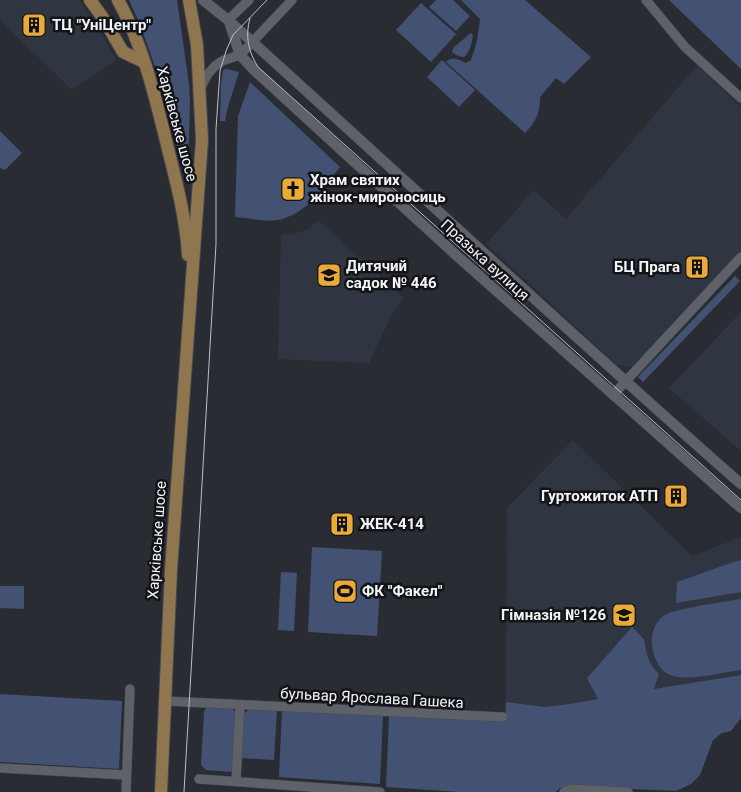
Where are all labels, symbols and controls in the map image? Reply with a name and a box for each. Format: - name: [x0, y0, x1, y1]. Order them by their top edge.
- building icon: ТЦ "УніЦентр": [21, 12, 47, 38]
- place label: ТЦ "УніЦентр": [52, 16, 151, 34]
- street label: Харківське шосе: [153, 64, 201, 184]
- place label: Храм святих жінок-мироносиць: [310, 171, 446, 206]
- church icon: Храм святих жінок-мироносиць: [280, 176, 306, 202]
- street label: Празька вулиця: [437, 216, 533, 304]
- building icon: БЦ Прага: [684, 254, 710, 280]
- place label: Дитячий садок № 446: [346, 257, 437, 292]
- place label: БЦ Прага: [614, 258, 680, 276]
- school or university icon: Дитячий садок № 446: [316, 262, 342, 288]
- street label: Харківське шосе: [144, 480, 170, 600]
- building icon: Гуртожиток АТП: [663, 483, 689, 509]
- place label: Гуртожиток АТП: [541, 487, 658, 505]
- building icon: ЖЕК-414: [329, 511, 355, 537]
- place label: ЖЕК-414: [360, 515, 424, 533]
- sports icon: ФК "Факел": [332, 578, 358, 604]
- place label: ФК "Факел": [362, 582, 443, 600]
- school or university icon: Гімназія №126: [611, 602, 637, 628]
- place label: Гімназія №126: [501, 606, 606, 624]
- street label: бульвар Ярослава Гашека: [280, 684, 464, 712]

